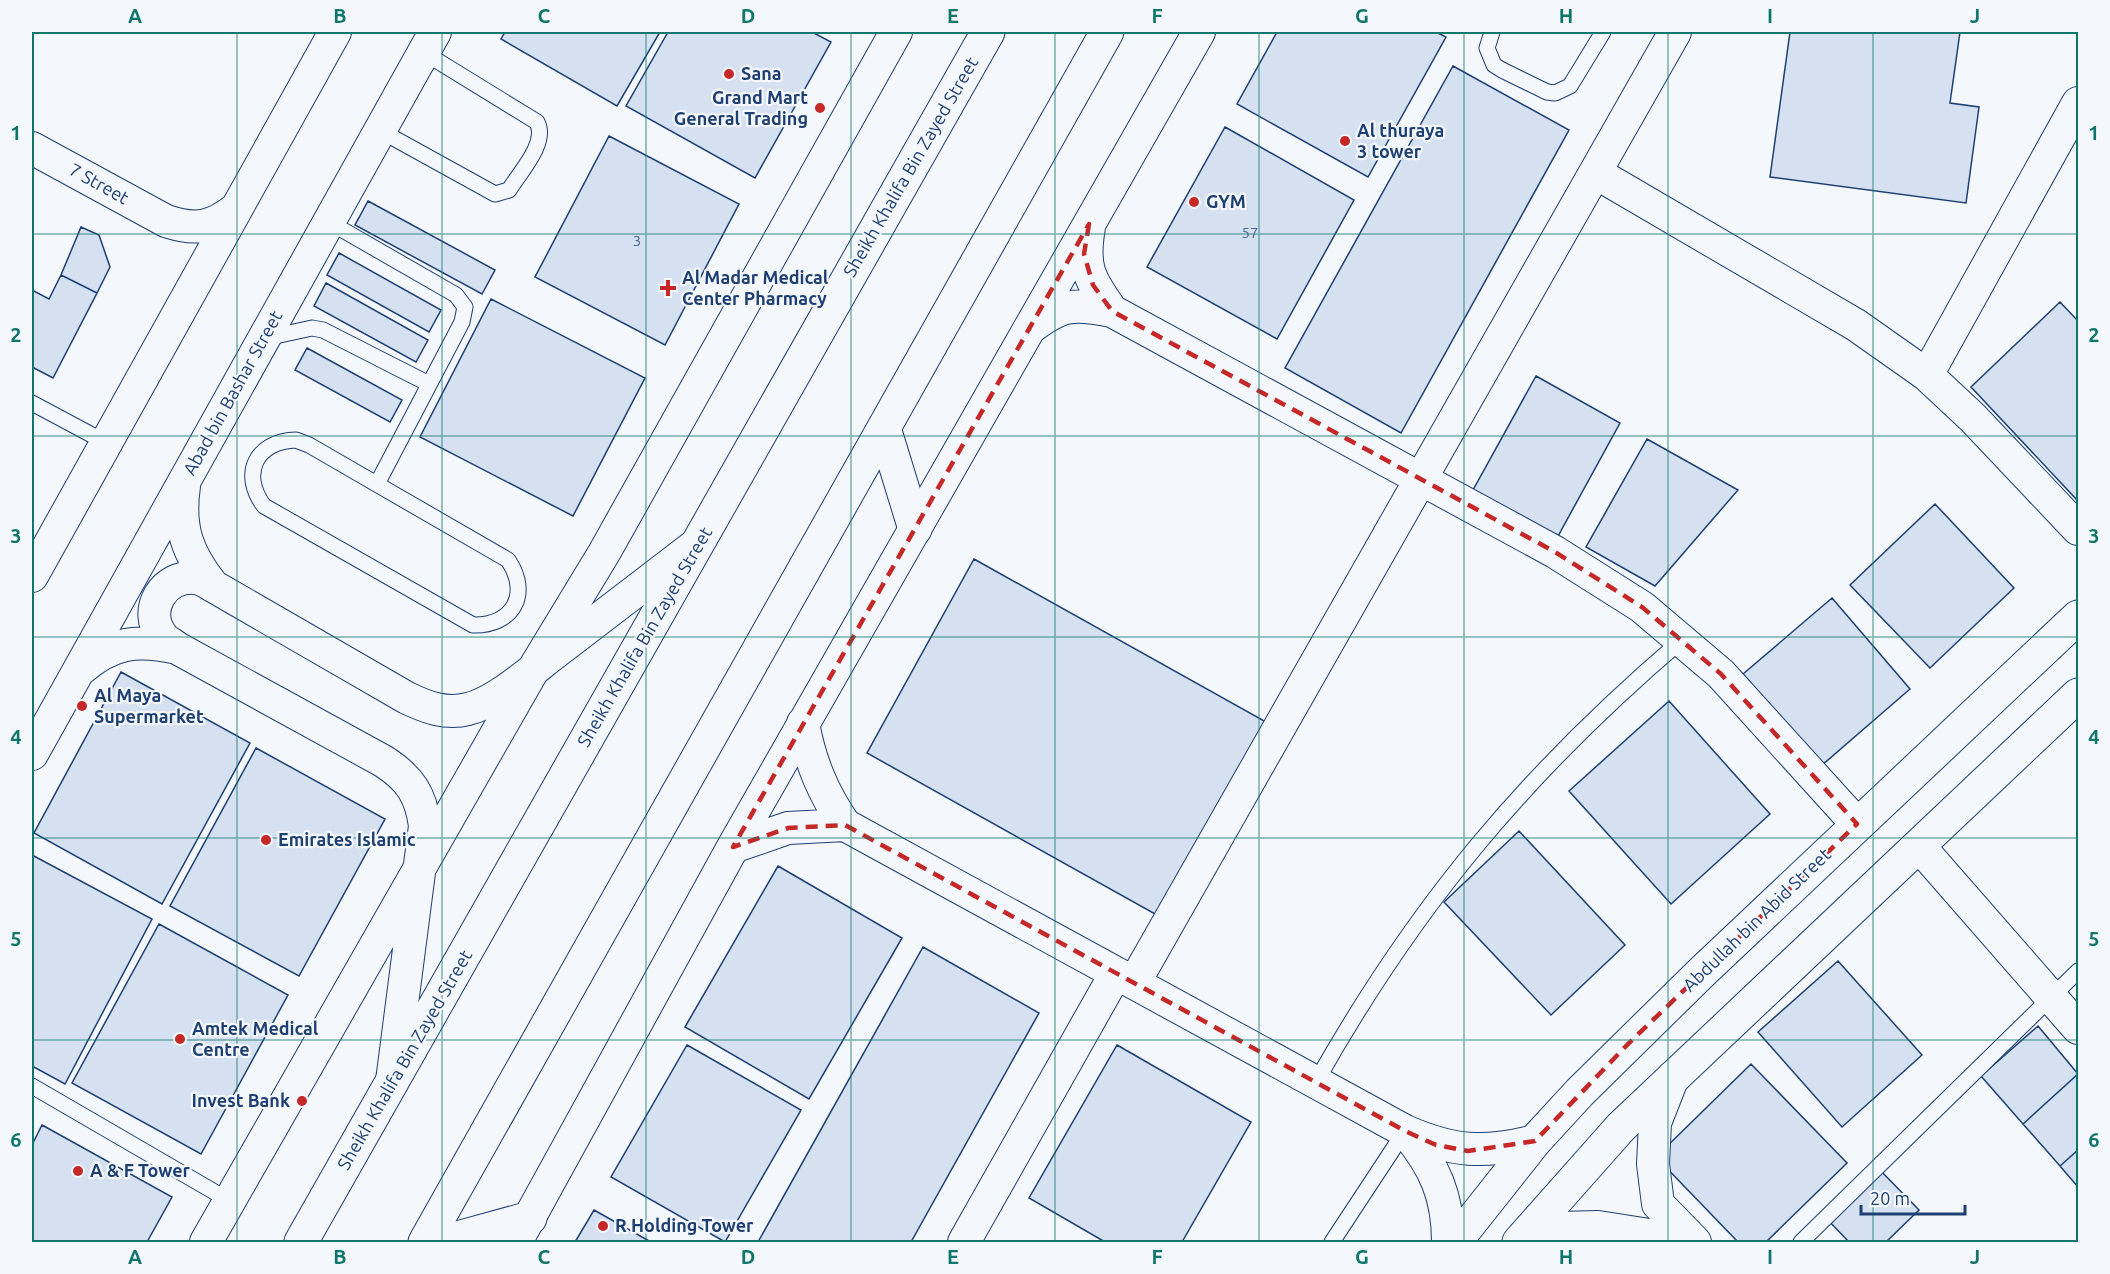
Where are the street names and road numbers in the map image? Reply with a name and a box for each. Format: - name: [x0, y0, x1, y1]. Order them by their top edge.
- street label: Sheikh Khalifa Bin Zayed Street: [839, 53, 981, 280]
- street label: 7 Street: [66, 159, 133, 208]
- street label: Abad bin Bashar Street: [179, 307, 286, 478]
- street label: Sheikh Khalifa Bin Zayed Street: [573, 523, 715, 750]
- street label: Abdullah bin Abid Street: [1679, 844, 1834, 995]
- street label: Sheikh Khalifa Bin Zayed Street: [333, 946, 475, 1173]

